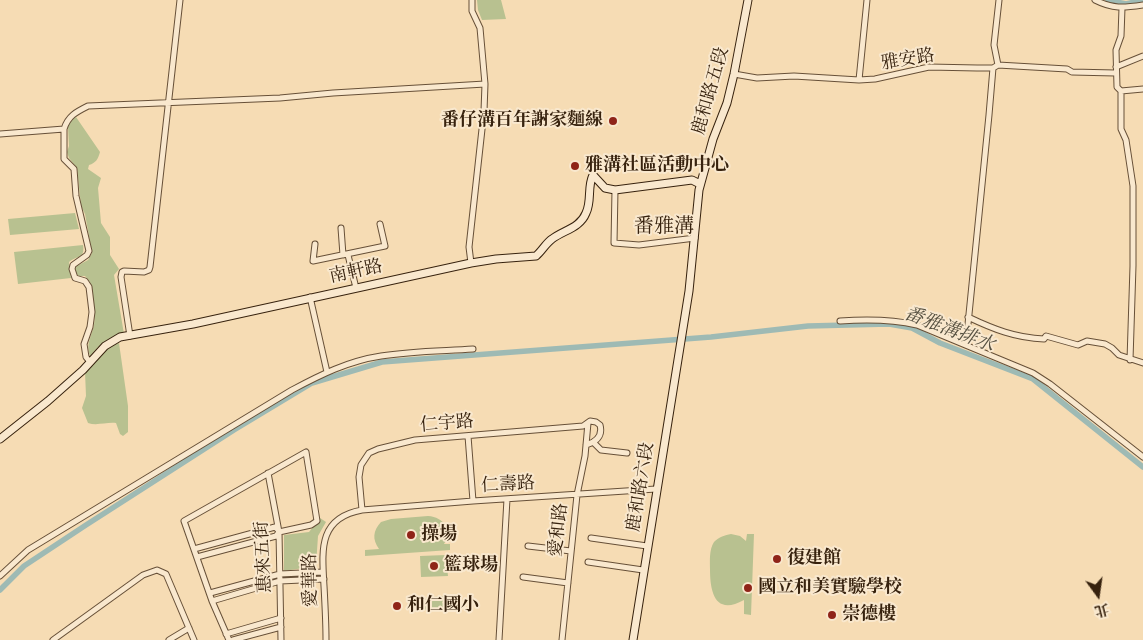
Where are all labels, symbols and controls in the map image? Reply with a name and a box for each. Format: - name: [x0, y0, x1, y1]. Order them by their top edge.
- street label: 鹿和路五段: [688, 45, 734, 137]
- street label: 雅安路: [880, 45, 936, 75]
- place label: 番仔溝百年謝家麵線: [441, 110, 603, 132]
- marker: 番仔溝百年謝家麵線: [607, 115, 619, 127]
- place label: 雅溝社區活動中心: [585, 155, 729, 177]
- marker: 雅溝社區活動中心: [569, 160, 581, 172]
- district label: 番雅溝: [634, 215, 694, 239]
- street label: 南軒路: [327, 256, 385, 288]
- water label: 番雅溝排水: [901, 302, 997, 358]
- street label: 仁宇路: [419, 411, 475, 437]
- street label: 鹿和路六段: [623, 441, 659, 533]
- street label: 仁壽路: [480, 473, 536, 497]
- street label: 愛和路: [545, 502, 573, 558]
- street label: 惠來五街: [251, 520, 277, 594]
- place label: 操場: [421, 524, 457, 546]
- marker: 操場: [405, 529, 417, 541]
- place label: 復建館: [787, 548, 841, 570]
- street label: 愛華路: [300, 553, 322, 607]
- marker: 復建館: [771, 553, 783, 565]
- place label: 籃球場: [444, 555, 498, 577]
- marker: 籃球場: [428, 560, 440, 572]
- north arrow: [1073, 570, 1123, 620]
- place label: 國立和美實驗學校: [758, 577, 902, 599]
- marker: 國立和美實驗學校: [742, 582, 754, 594]
- place label: 和仁國小: [407, 595, 479, 617]
- marker: 和仁國小: [391, 600, 403, 612]
- text: 北: [1093, 600, 1111, 620]
- place label: 崇德樓: [842, 604, 896, 626]
- marker: 崇德樓: [826, 609, 838, 621]

